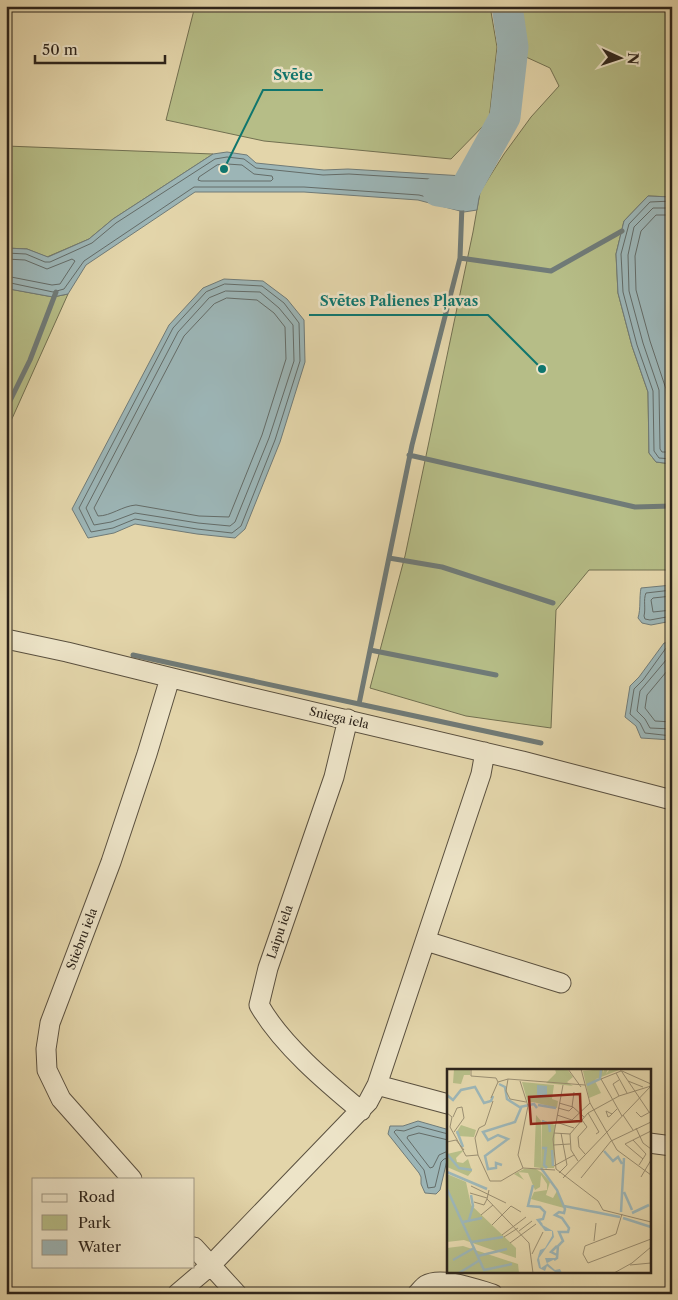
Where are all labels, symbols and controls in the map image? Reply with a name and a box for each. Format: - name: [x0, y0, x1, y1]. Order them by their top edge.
- scale bar: [35, 32, 165, 64]
- north arrow: [596, 32, 646, 82]
- text: 50 m: [42, 40, 78, 59]
- text: N: [624, 52, 642, 65]
- callout: Svēte: [263, 61, 323, 90]
- text: Svēte: [273, 66, 313, 84]
- callout: Svētes Palienes Pļavas: [309, 286, 488, 315]
- text: Svētes Palienes Pļavas: [320, 292, 478, 311]
- street label: Sniega iela: [308, 703, 371, 732]
- street label: Laipu iela: [263, 902, 296, 961]
- street label: Stiebru iela: [63, 905, 100, 972]
- inset map: [447, 1069, 650, 1272]
- legend: [32, 1178, 195, 1268]
- text: Road: [78, 1187, 115, 1206]
- text: Park: [78, 1213, 112, 1232]
- text: Water: [77, 1237, 122, 1256]

